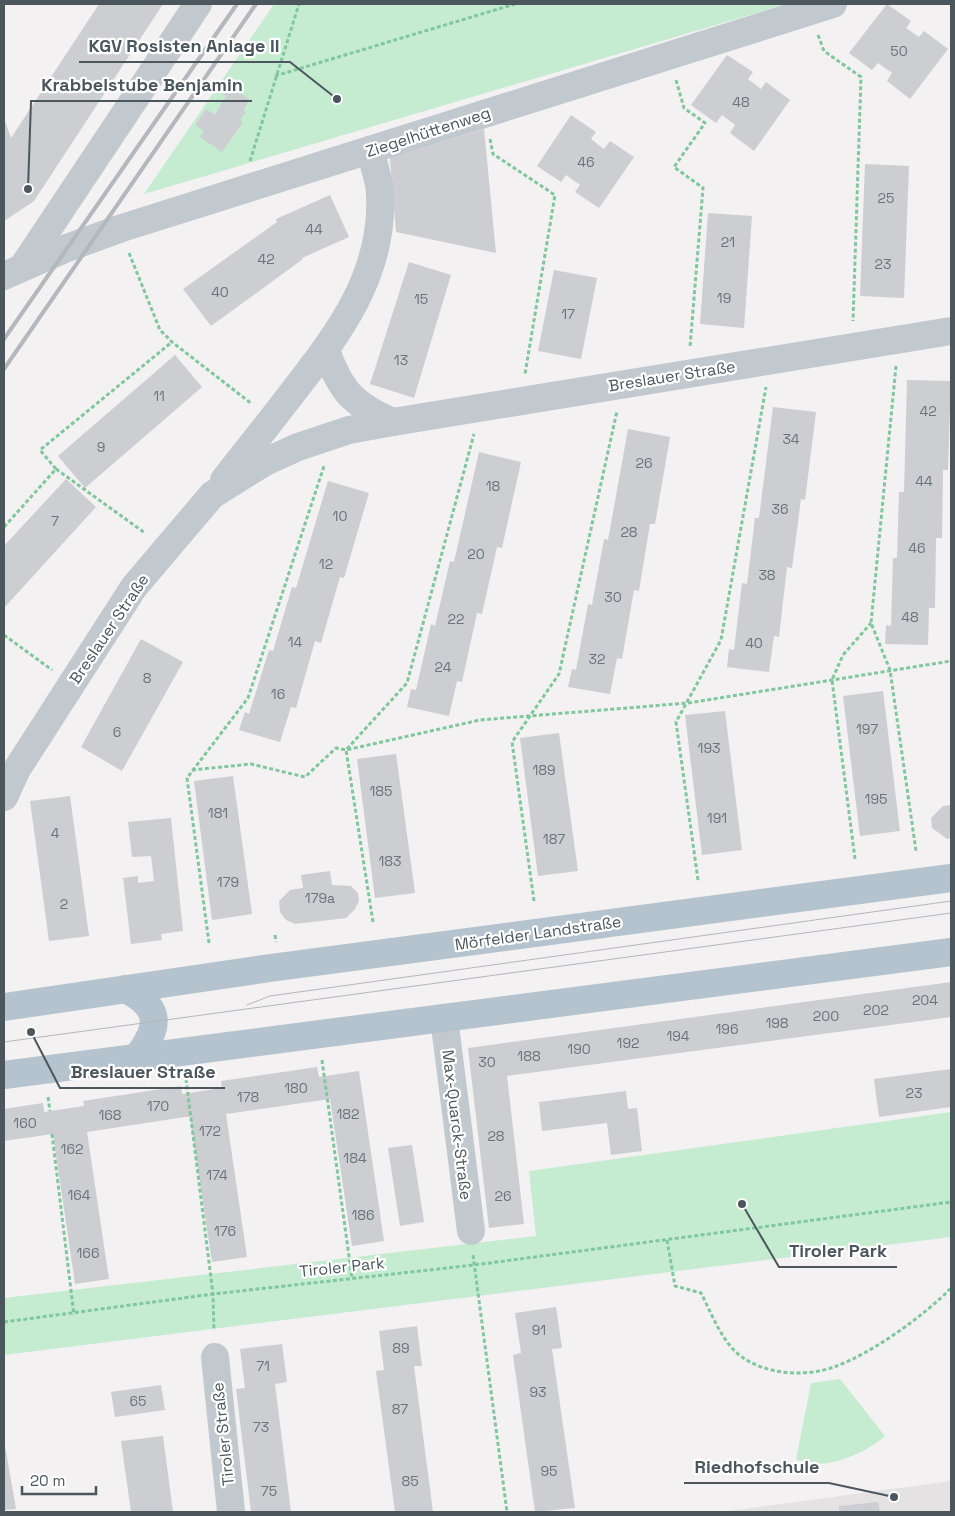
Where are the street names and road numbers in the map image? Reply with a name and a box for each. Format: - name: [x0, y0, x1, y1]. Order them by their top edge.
- street label: Ziegelhüttenweg: [363, 102, 493, 162]
- street label: Breslauer Straße: [607, 356, 737, 396]
- street label: Breslauer Straße: [64, 570, 154, 688]
- street label: Mörfelder Landstraße: [453, 911, 623, 955]
- street label: Max-Quarck-Straße: [437, 1049, 477, 1201]
- street label: Tiroler Park: [298, 1252, 386, 1282]
- street label: Tiroler Straße: [207, 1381, 239, 1487]

